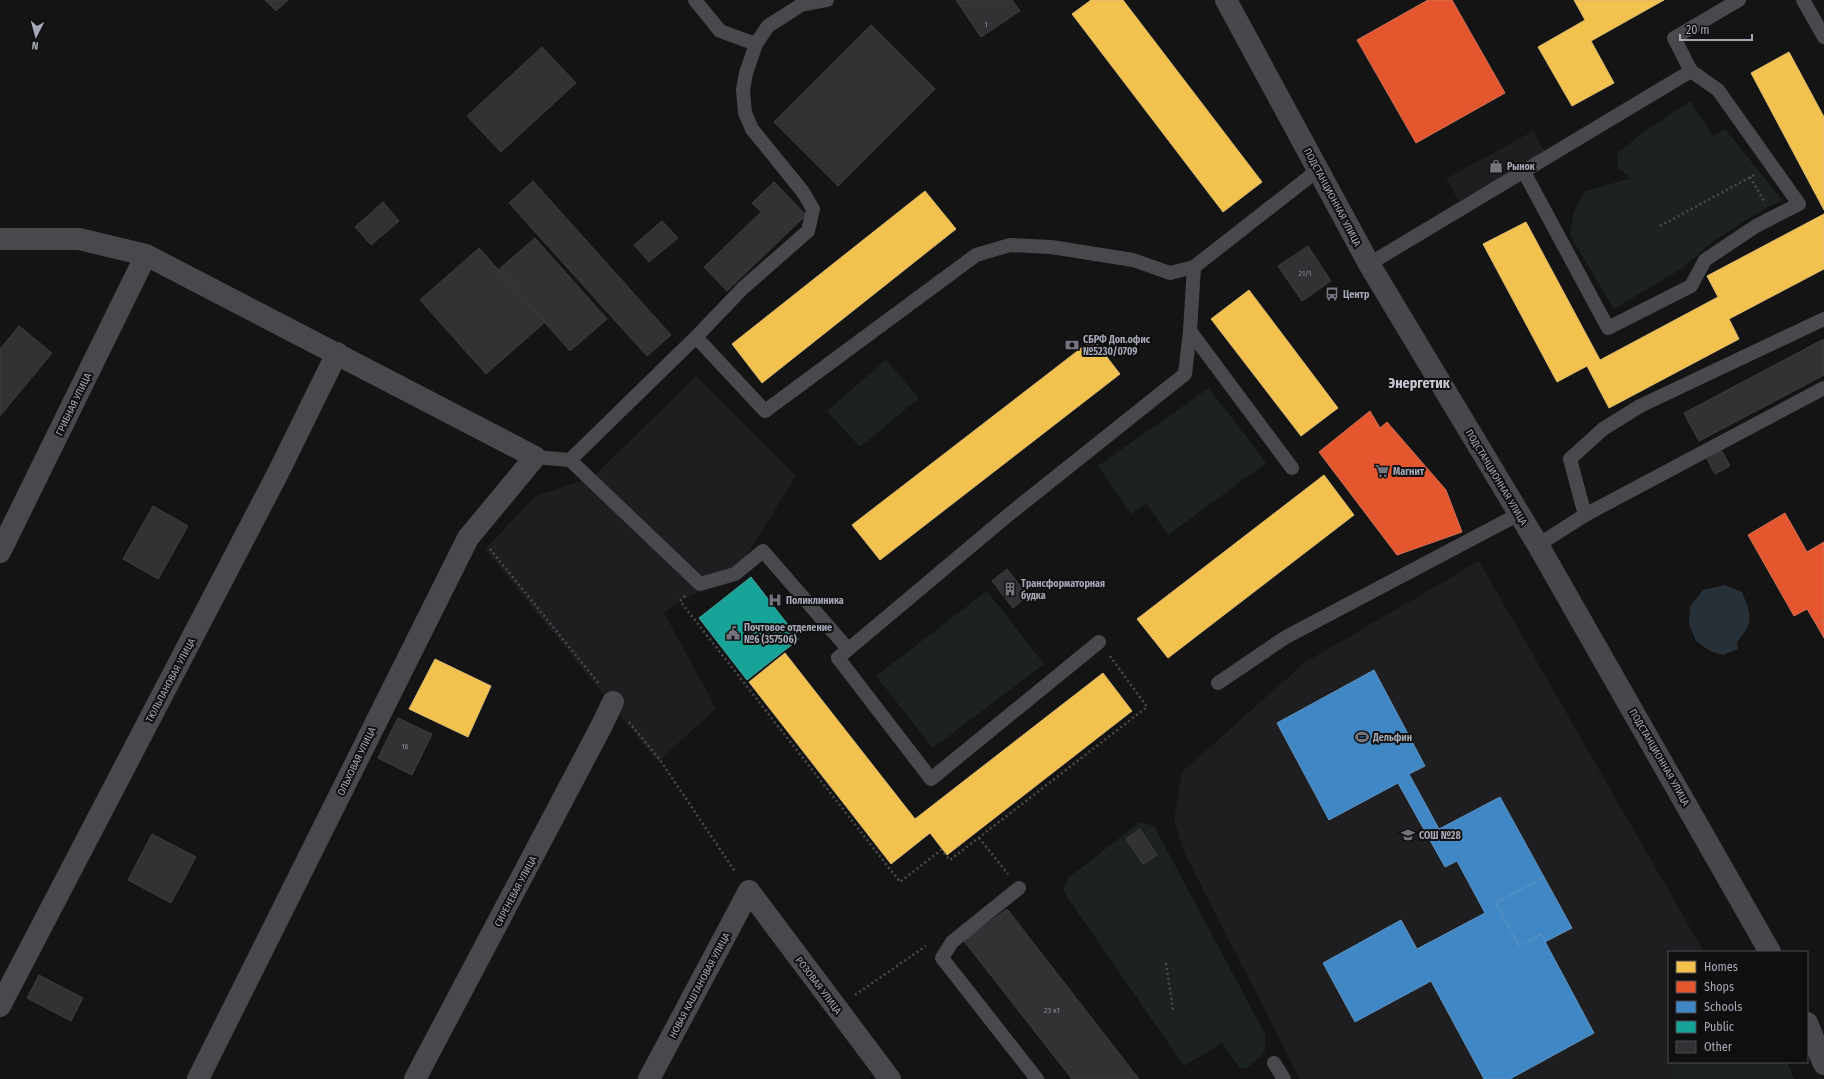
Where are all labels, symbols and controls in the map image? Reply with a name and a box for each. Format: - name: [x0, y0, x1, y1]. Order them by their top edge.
- north arrow: [16, 16, 56, 56]
- scale bar: [1680, 16, 1752, 42]
- house number: 1: [984, 20, 988, 29]
- text: 20 m: [1686, 23, 1710, 37]
- text: N: [31, 39, 39, 52]
- street label: ПОДСТАНЦИОННАЯ УЛИЦА: [1301, 146, 1364, 249]
- shop icon: Рынок: [1488, 158, 1504, 174]
- place label: Рынок: [1507, 161, 1536, 173]
- house number: 21/1: [1299, 269, 1311, 278]
- bus stop icon: Центр: [1324, 286, 1340, 302]
- place label: Центр: [1343, 289, 1370, 301]
- place label: СБРФ Доп.офис №5230/0709: [1083, 334, 1151, 358]
- bank icon: СБРФ Доп.офис №5230/0709: [1064, 337, 1080, 353]
- street label: ГРИБНАЯ УЛИЦА: [54, 371, 95, 438]
- district label: Энергетик: [1388, 375, 1451, 392]
- street label: ПОДСТАНЦИОННАЯ УЛИЦА: [1463, 427, 1530, 528]
- supermarket icon: Магнит: [1374, 463, 1390, 479]
- place label: Магнит: [1393, 466, 1425, 478]
- place label: Трансформаторная будка: [1021, 578, 1105, 602]
- building icon: Трансформаторная будка: [1002, 581, 1018, 597]
- hospital icon: Поликлиника: [767, 592, 783, 608]
- place label: Поликлиника: [786, 595, 844, 607]
- place label: Почтовое отделение №6 (357506): [744, 622, 832, 646]
- public building icon: Почтовое отделение №6 (357506): [725, 625, 741, 641]
- street label: ТЮЛЬПАНОВАЯ УЛИЦА: [144, 636, 199, 725]
- street label: ПОДСТАНЦИОННАЯ УЛИЦА: [1627, 707, 1692, 809]
- street label: ОЛЬХОВАЯ УЛИЦА: [335, 725, 379, 797]
- sports icon: Дельфин: [1354, 729, 1370, 745]
- place label: Дельфин: [1372, 732, 1412, 744]
- house number: 16: [401, 742, 409, 751]
- school or university icon: СОШ №28: [1400, 827, 1416, 843]
- place label: СОШ №28: [1419, 830, 1462, 842]
- street label: СИРЕНЕВАЯ УЛИЦА: [492, 853, 540, 929]
- street label: НОВАЯ КАШТАНОВАЯ УЛИЦА: [667, 930, 733, 1040]
- legend: [1668, 951, 1808, 1063]
- street label: РОЗОВАЯ УЛИЦА: [793, 955, 844, 1017]
- text: Homes: [1704, 960, 1738, 974]
- text: Shops: [1704, 980, 1734, 994]
- text: Schools: [1704, 1000, 1742, 1014]
- house number: 23 к1: [1044, 1006, 1060, 1015]
- text: Public: [1704, 1020, 1734, 1034]
- text: Other: [1704, 1040, 1733, 1054]

